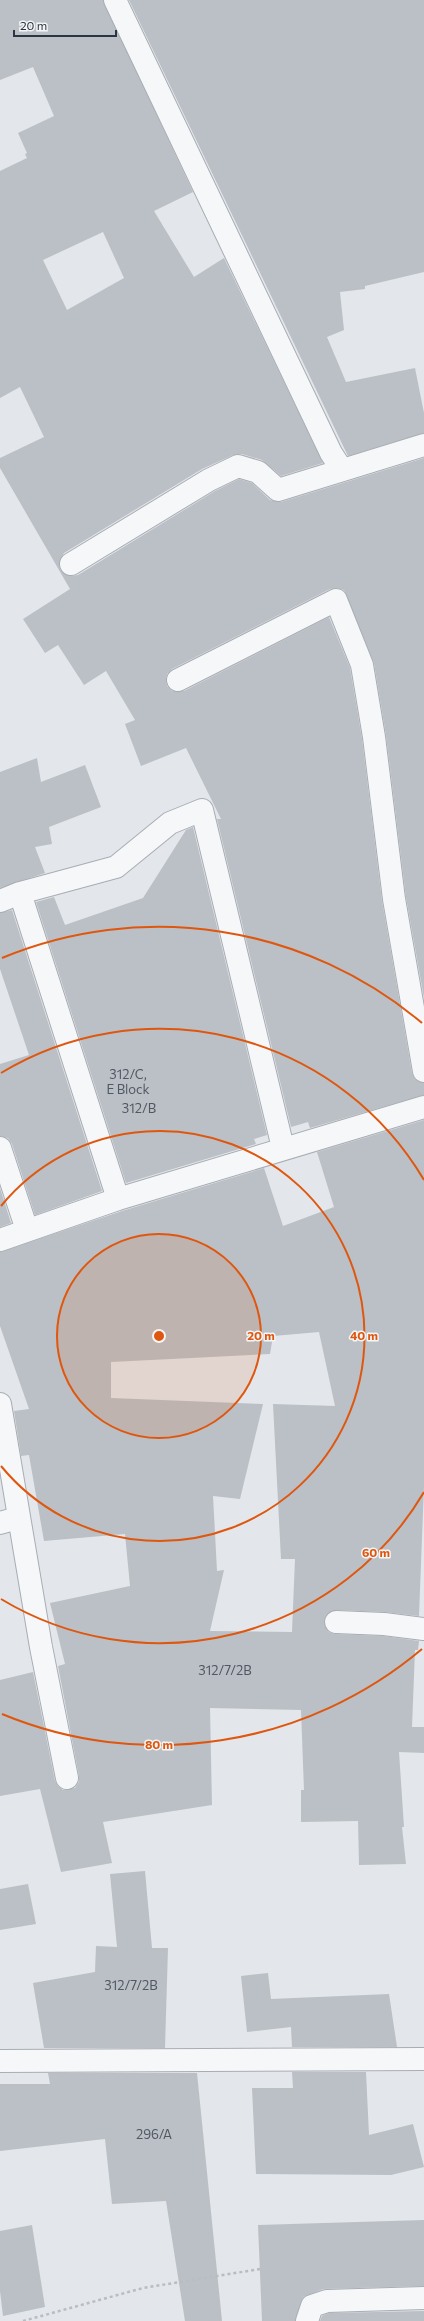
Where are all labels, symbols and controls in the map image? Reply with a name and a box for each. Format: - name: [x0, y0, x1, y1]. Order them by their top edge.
- scale bar: [14, 12, 116, 38]
- text: 20 m: [20, 18, 47, 32]
- house number: 312/C, E Block: [106, 1066, 150, 1097]
- house number: 312/B: [122, 1100, 156, 1116]
- text: 20 m: [247, 1328, 275, 1342]
- text: 40 m: [350, 1328, 378, 1342]
- centre of rings: [152, 1329, 166, 1343]
- text: 60 m: [362, 1545, 390, 1559]
- house number: 312/7/2B: [198, 1662, 252, 1678]
- text: 80 m: [145, 1737, 173, 1751]
- house number: 312/7/2B: [104, 1977, 158, 1993]
- house number: 296/A: [136, 2126, 172, 2142]

